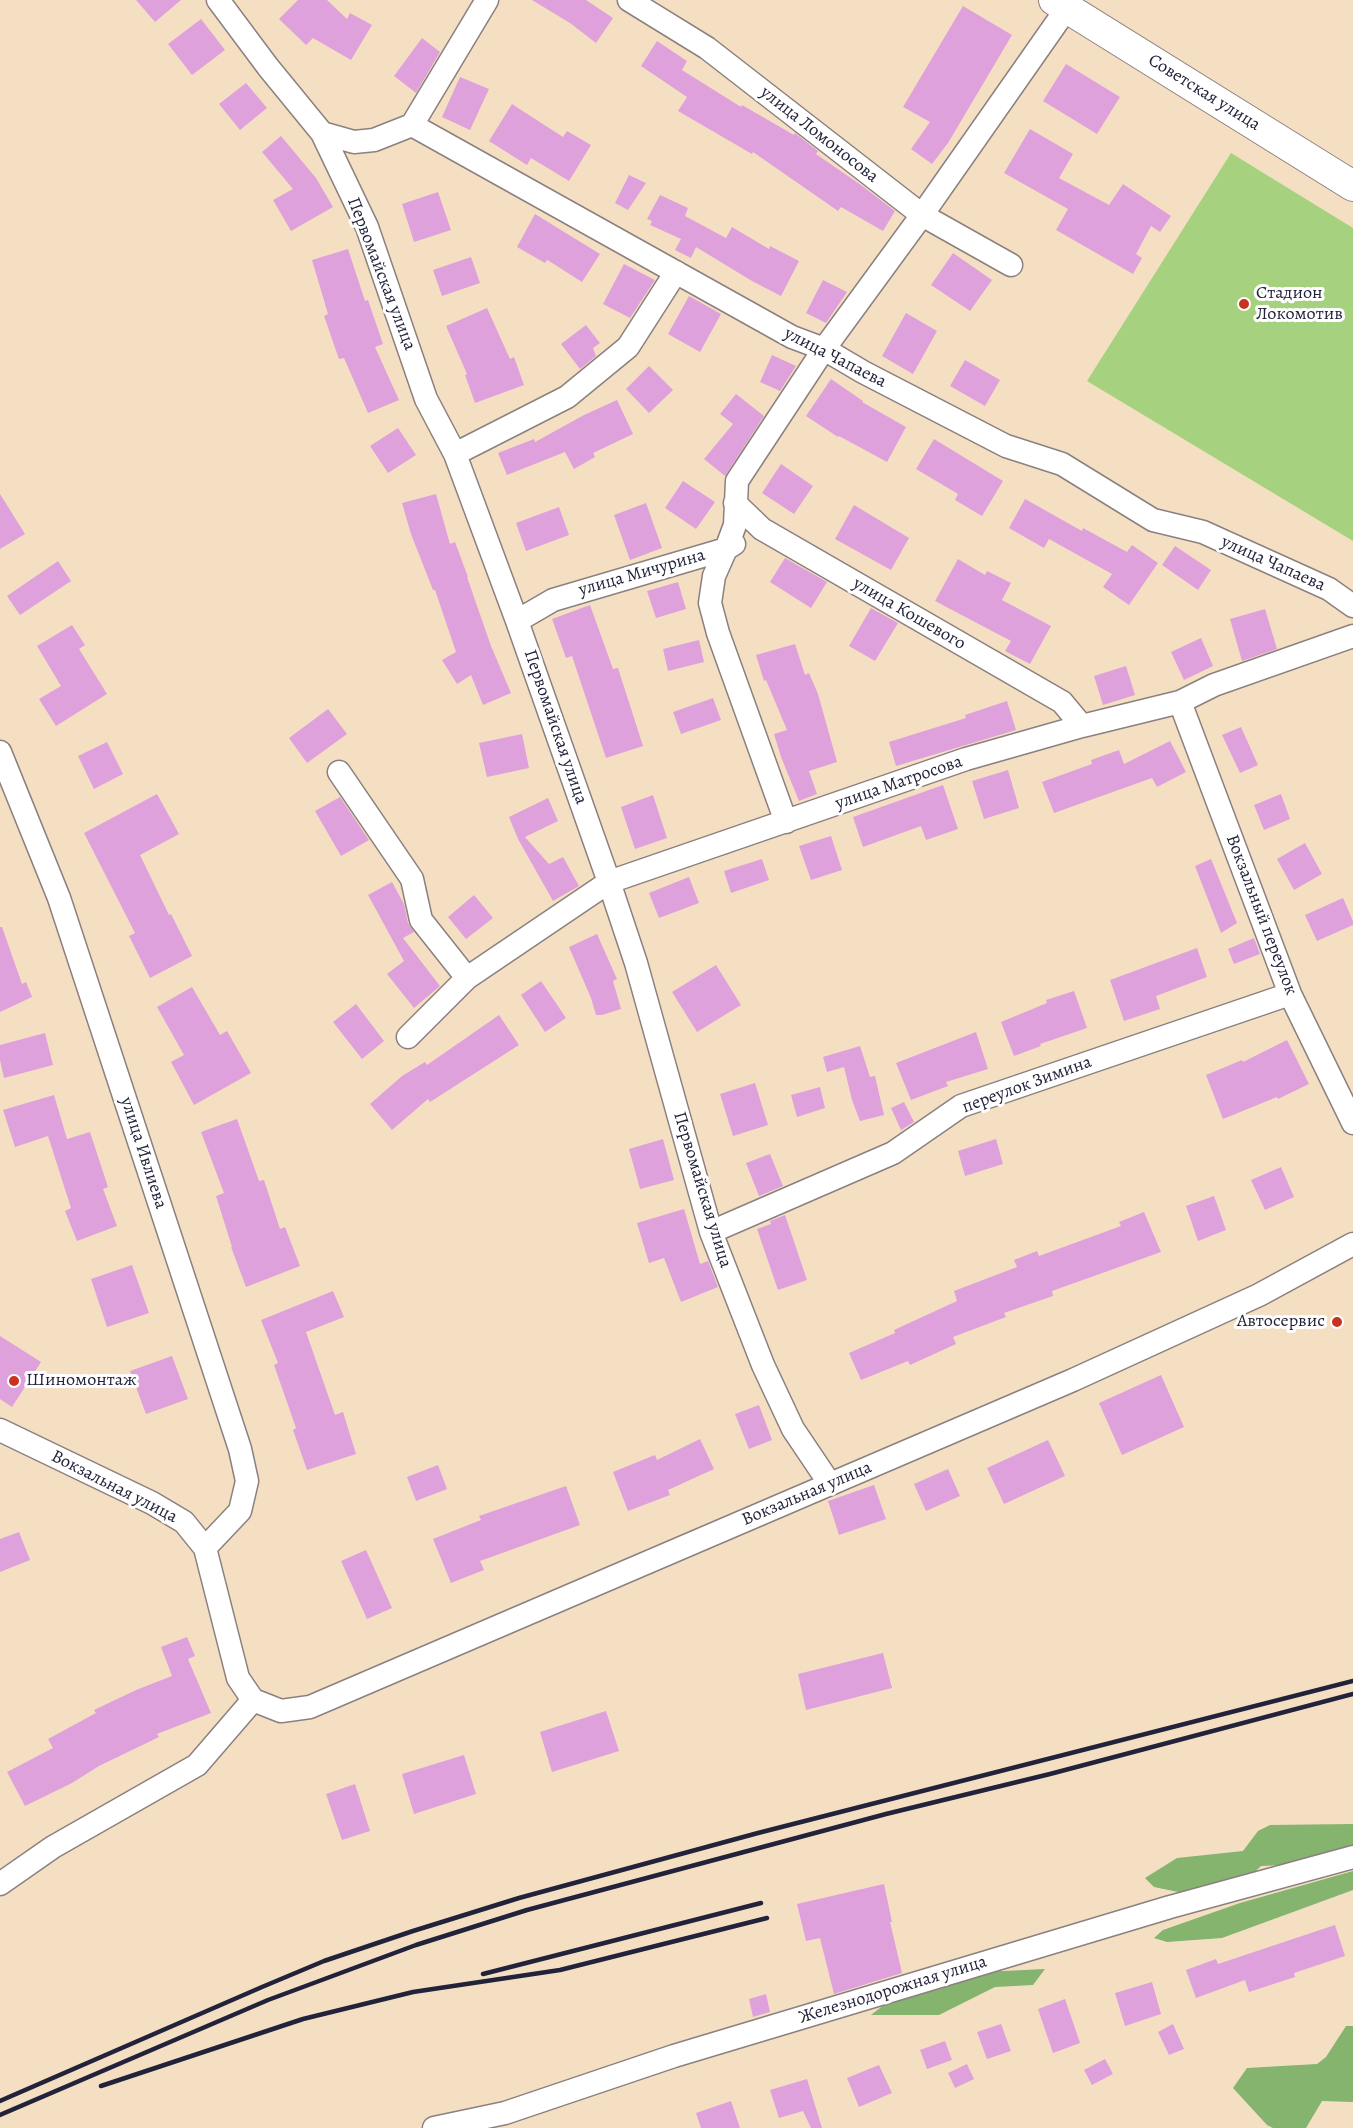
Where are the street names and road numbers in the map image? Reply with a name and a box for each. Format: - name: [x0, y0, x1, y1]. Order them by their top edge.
- street label: Советская улица: [1144, 50, 1264, 136]
- street label: улица Ломоносова: [756, 82, 882, 188]
- street label: Первомайская улица: [342, 195, 420, 353]
- street label: улица Чапаева: [780, 323, 890, 393]
- street label: улица Чапаева: [1218, 531, 1328, 597]
- street label: улица Мичурина: [576, 545, 708, 601]
- street label: улица Кошевого: [849, 573, 969, 655]
- street label: Первомайская улица: [518, 647, 592, 807]
- street label: улица Матросова: [833, 751, 965, 815]
- street label: Вокзальный переулок: [1220, 832, 1302, 998]
- street label: переулок Зимина: [959, 1052, 1095, 1118]
- street label: улица Ивлиева: [115, 1095, 171, 1211]
- street label: Первомайская улица: [668, 1109, 736, 1271]
- street label: Вокзальная улица: [47, 1446, 181, 1528]
- street label: Вокзальная улица: [739, 1457, 875, 1531]
- street label: Железнодорожная улица: [796, 1951, 990, 2029]

